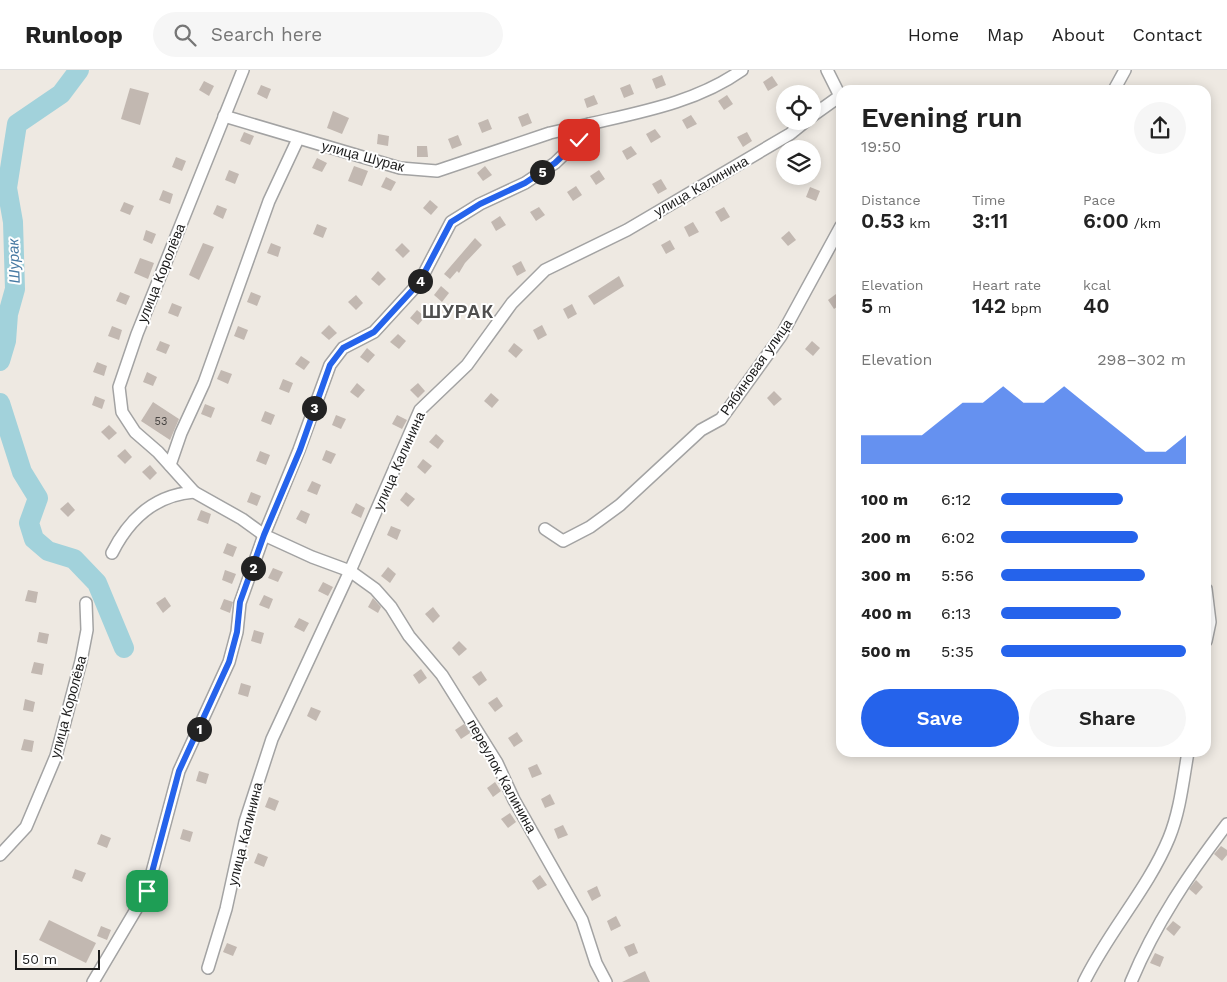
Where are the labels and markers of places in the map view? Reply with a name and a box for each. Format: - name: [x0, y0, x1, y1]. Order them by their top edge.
- pin: [558, 119, 600, 161]
- pin: 5: [530, 160, 554, 184]
- pin: 4: [408, 268, 432, 294]
- pin: 3: [302, 396, 326, 420]
- pin: 2: [240, 556, 266, 580]
- pin: 1: [186, 716, 212, 742]
- pin: [126, 870, 168, 912]

